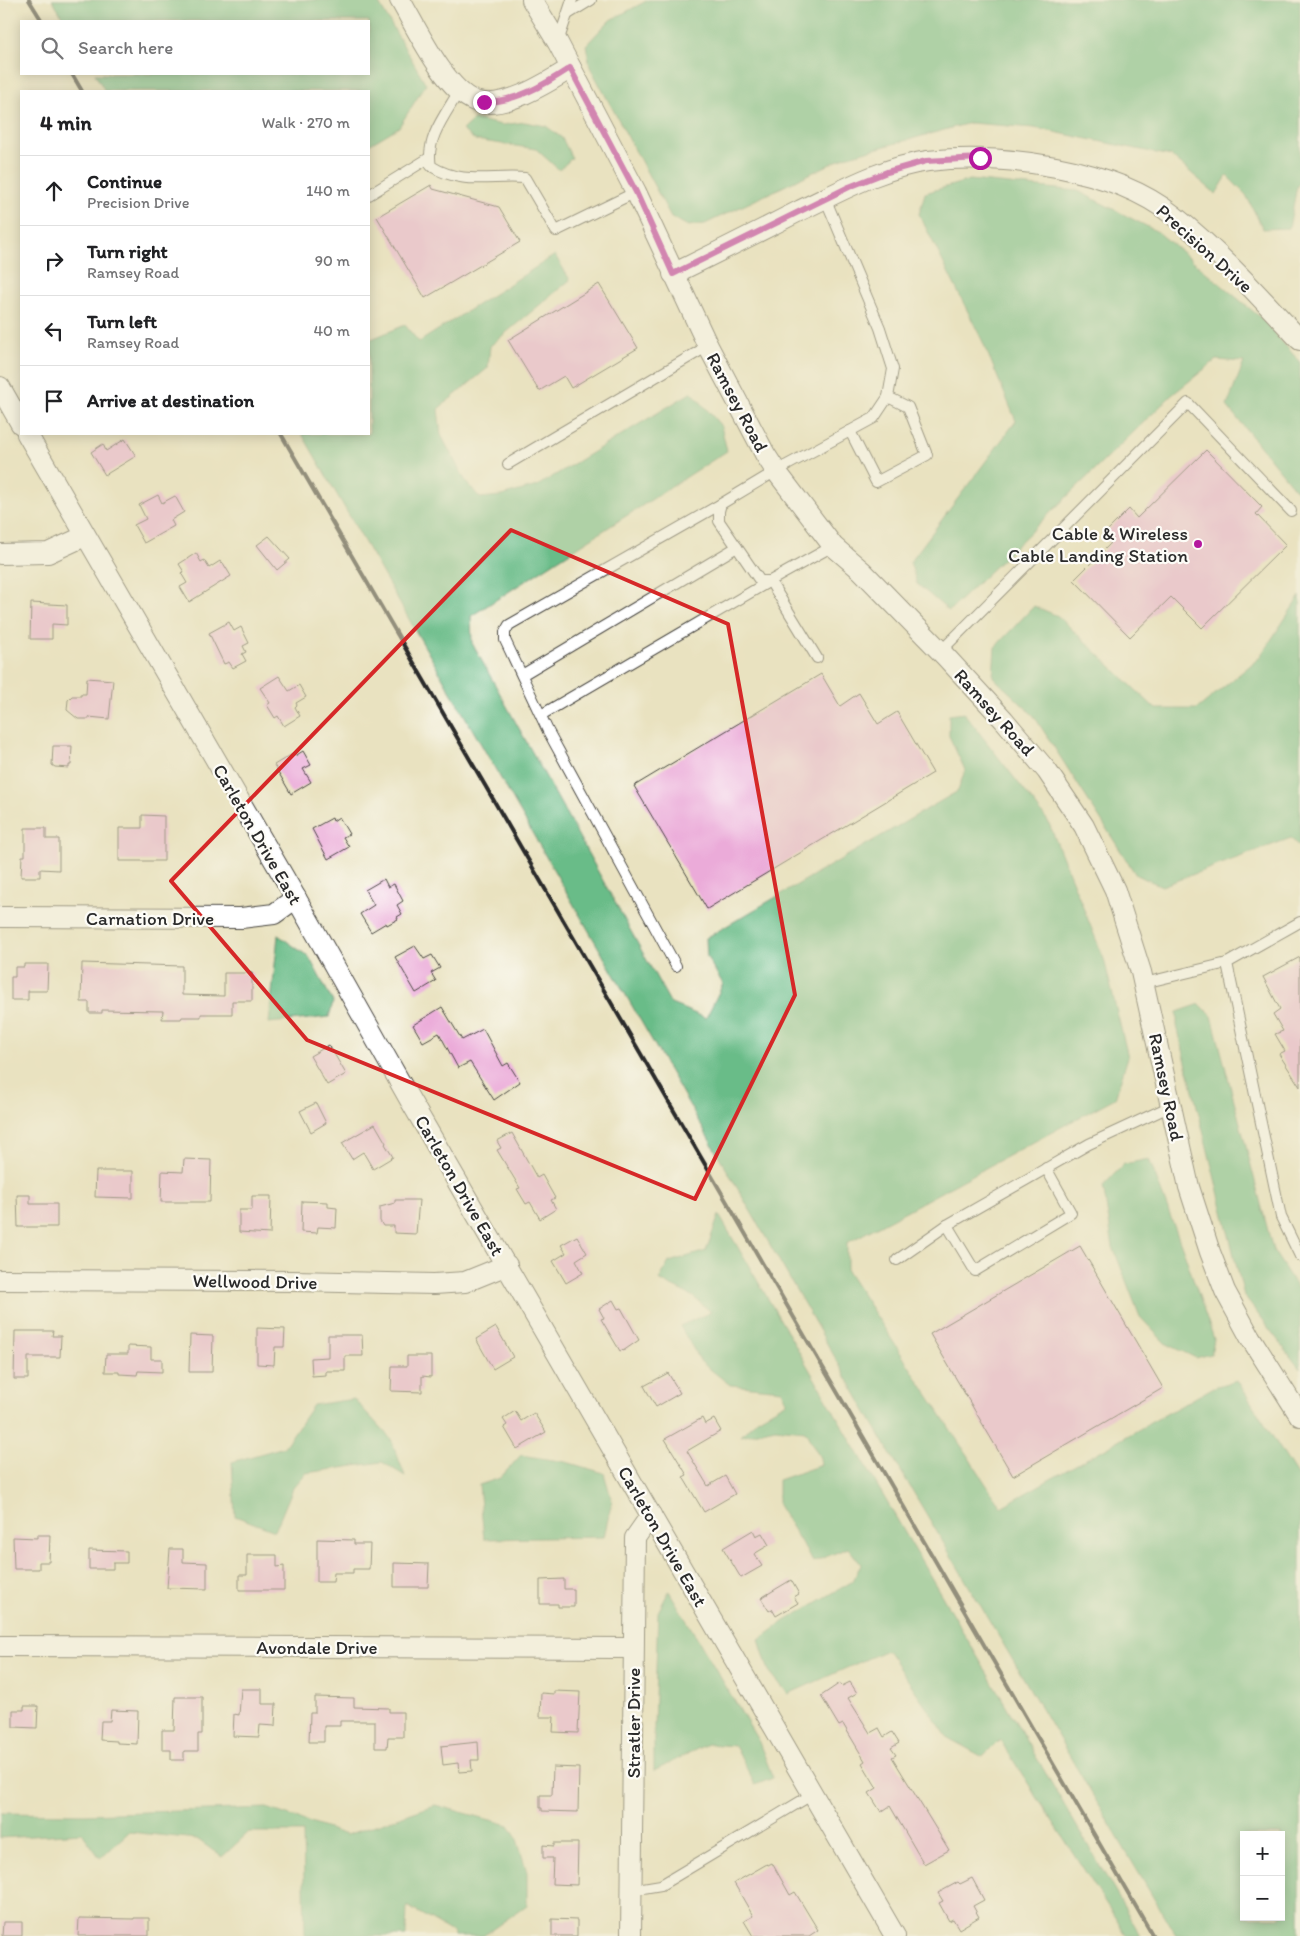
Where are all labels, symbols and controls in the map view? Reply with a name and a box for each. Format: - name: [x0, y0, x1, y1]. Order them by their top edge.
- search box: [20, 20, 370, 75]
- icon: search: [38, 34, 66, 62]
- text: Search here: [78, 36, 173, 59]
- route end: [473, 91, 496, 114]
- text: 4 min: [40, 110, 92, 135]
- text: Walk · 270 m: [262, 113, 350, 132]
- route start: [969, 147, 992, 170]
- text: Continue: [87, 170, 162, 193]
- icon: ahead: [40, 177, 68, 205]
- text: 140 m: [306, 181, 350, 200]
- text: Precision Drive: [87, 193, 189, 212]
- street label: Precision Drive: [1152, 199, 1258, 298]
- text: Turn right: [87, 240, 168, 263]
- icon: right: [40, 247, 68, 275]
- text: 90 m: [315, 251, 350, 270]
- text: Ramsey Road: [87, 263, 179, 282]
- text: Turn left: [87, 310, 157, 333]
- icon: left: [40, 317, 68, 345]
- text: 40 m: [313, 321, 350, 340]
- text: Ramsey Road: [87, 333, 179, 352]
- street label: Ramsey Road: [702, 348, 774, 456]
- icon: arrive: [40, 387, 68, 415]
- text: Arrive at destination: [87, 389, 254, 412]
- place label: Cable & Wireless Cable Landing Station: [1008, 522, 1188, 567]
- marker: Cable & Wireless Cable Landing Station: [1192, 538, 1204, 550]
- street label: Ramsey Road: [949, 664, 1040, 761]
- street label: Carleton Drive East: [208, 760, 307, 909]
- street label: Carnation Drive: [86, 907, 214, 930]
- street label: Ramsey Road: [1144, 1031, 1189, 1144]
- street label: Carleton Drive East: [410, 1111, 509, 1260]
- street label: Wellwood Drive: [192, 1269, 318, 1294]
- street label: Carleton Drive East: [613, 1462, 712, 1611]
- street label: Avondale Drive: [256, 1636, 378, 1659]
- street label: Stratler Drive: [622, 1668, 645, 1778]
- map controls: [1240, 1831, 1285, 1921]
- button: +: [1240, 1831, 1285, 1876]
- button: −: [1240, 1876, 1285, 1921]

